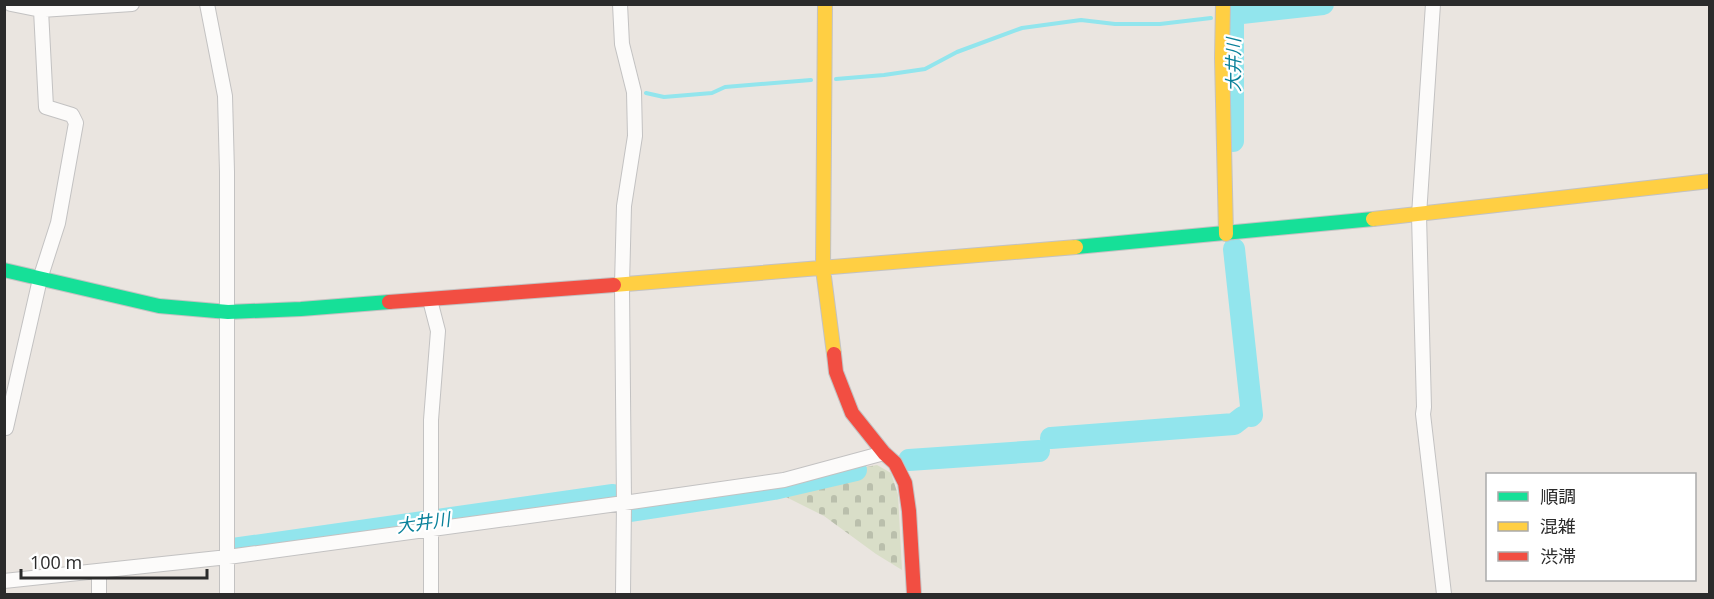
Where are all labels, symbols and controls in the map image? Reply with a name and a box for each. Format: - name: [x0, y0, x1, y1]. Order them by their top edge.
- water label: 大井川: [1221, 36, 1245, 92]
- legend: [1486, 473, 1696, 581]
- text: 順調: [1540, 484, 1576, 508]
- water label: 大井川: [395, 506, 453, 538]
- text: 混雑: [1540, 514, 1576, 538]
- scale bar: [21, 542, 207, 580]
- text: 渋滞: [1540, 544, 1576, 568]
- text: 100 m: [30, 550, 82, 574]

